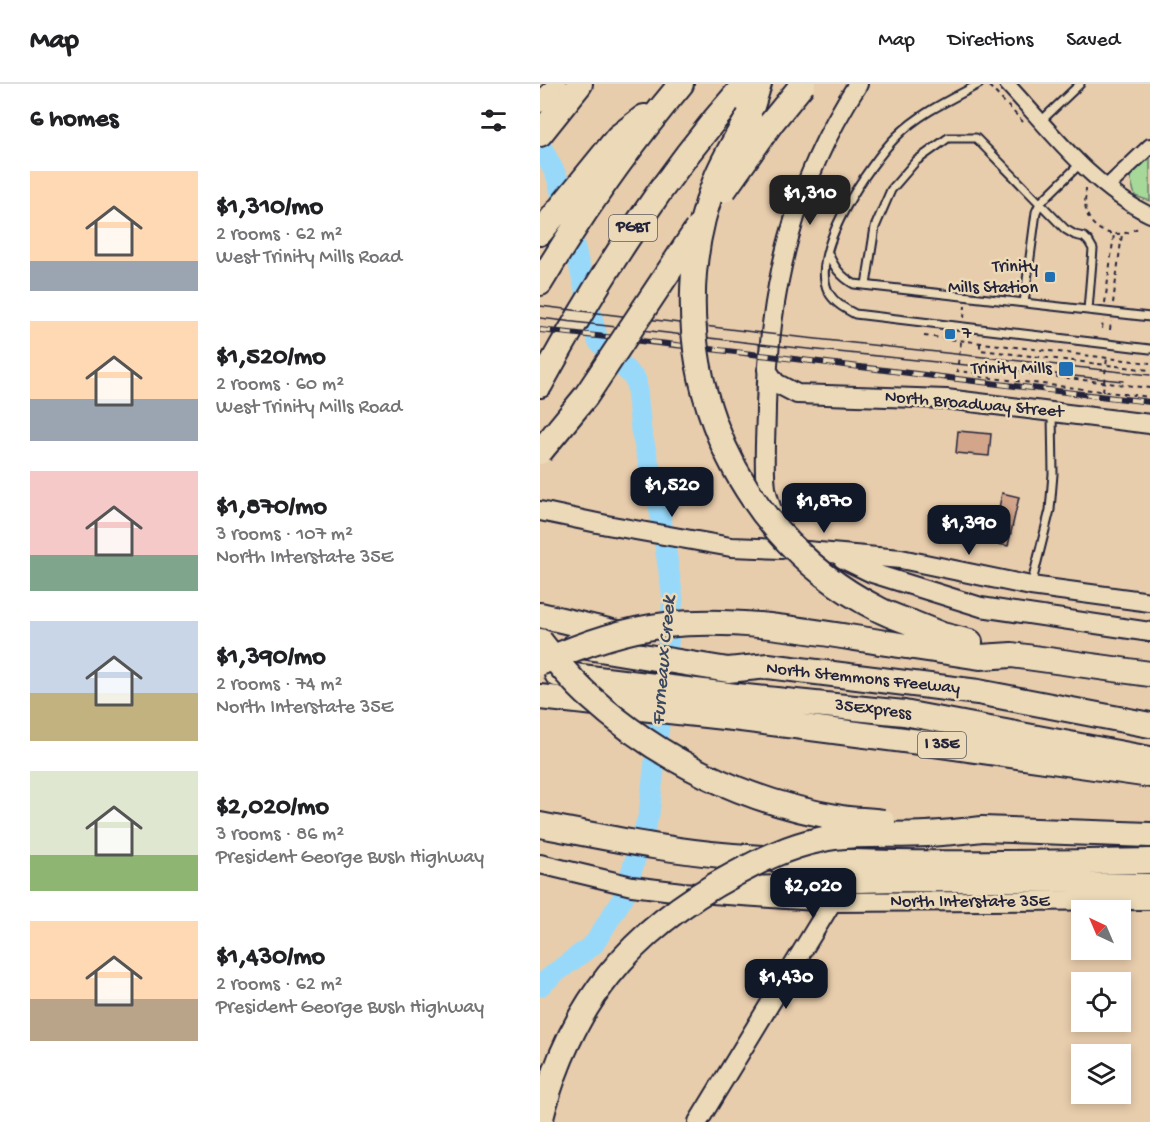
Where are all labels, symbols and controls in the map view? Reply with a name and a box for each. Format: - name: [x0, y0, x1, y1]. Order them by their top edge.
- text: Map: [30, 25, 79, 58]
- text: Map: [878, 29, 915, 54]
- text: Directions: [948, 29, 1033, 54]
- text: Saved: [1066, 29, 1120, 54]
- icon: filters: [477, 104, 510, 137]
- text: 6 homes: [30, 105, 118, 136]
- pin: $1,310: [761, 175, 859, 226]
- text: $1,310: [783, 183, 837, 206]
- text: $1,310/mo: [216, 193, 323, 224]
- icon: home: [78, 195, 150, 267]
- road number: PGBT: [609, 215, 657, 241]
- text: 2 rooms · 62 m²: [216, 224, 343, 247]
- text: West Trinity Mills Road: [216, 247, 402, 270]
- place label: Trinity Mills Station: [948, 257, 1038, 299]
- marker: Trinity Mills Station: [1043, 270, 1057, 284]
- place label: 7: [961, 324, 972, 345]
- marker: 7: [943, 327, 957, 341]
- text: $1,520/mo: [216, 343, 326, 374]
- icon: home: [78, 345, 150, 417]
- place label: Trinity Mills: [970, 359, 1053, 380]
- marker: Trinity Mills: [1057, 360, 1075, 378]
- text: 2 rooms · 60 m²: [216, 374, 344, 397]
- street label: North Broadway Street: [884, 387, 1066, 423]
- text: West Trinity Mills Road: [216, 397, 402, 420]
- pin: $1,520: [623, 467, 721, 518]
- text: $1,520: [644, 475, 700, 498]
- pin: $1,870: [775, 483, 873, 534]
- text: $1,870: [796, 491, 852, 514]
- text: $1,870/mo: [216, 493, 327, 524]
- icon: home: [78, 495, 150, 567]
- pin: $1,390: [920, 505, 1018, 556]
- text: $1,390: [941, 513, 997, 536]
- text: 3 rooms · 107 m²: [216, 524, 353, 547]
- text: North Interstate 35E: [216, 547, 393, 570]
- water label: Furneaux Creek: [648, 593, 682, 727]
- text: $1,390/mo: [216, 643, 326, 674]
- icon: home: [78, 645, 150, 717]
- street label: North Stemmons Freeway: [765, 658, 961, 700]
- text: 2 rooms · 74 m²: [216, 674, 342, 697]
- street label: 35Express: [832, 695, 914, 725]
- text: North Interstate 35E: [216, 697, 393, 720]
- road number: I 35E: [918, 732, 966, 758]
- text: $2,020/mo: [216, 793, 329, 824]
- icon: home: [78, 795, 150, 867]
- text: 3 rooms · 86 m²: [216, 824, 344, 847]
- text: President George Bush Highway: [216, 847, 484, 870]
- pin: $2,020: [764, 868, 862, 919]
- text: $2,020: [784, 876, 842, 899]
- street label: North Interstate 35E: [890, 892, 1051, 913]
- north arrow: [1071, 900, 1131, 960]
- map controls: [1071, 900, 1131, 1104]
- text: $1,430/mo: [216, 943, 325, 974]
- icon: home: [78, 945, 150, 1017]
- pin: $1,430: [737, 959, 835, 1010]
- text: $1,430: [759, 967, 813, 990]
- button: locate: [1071, 972, 1131, 1032]
- text: 2 rooms · 62 m²: [216, 974, 343, 997]
- text: President George Bush Highway: [216, 997, 484, 1020]
- button: layers: [1071, 1044, 1131, 1104]

